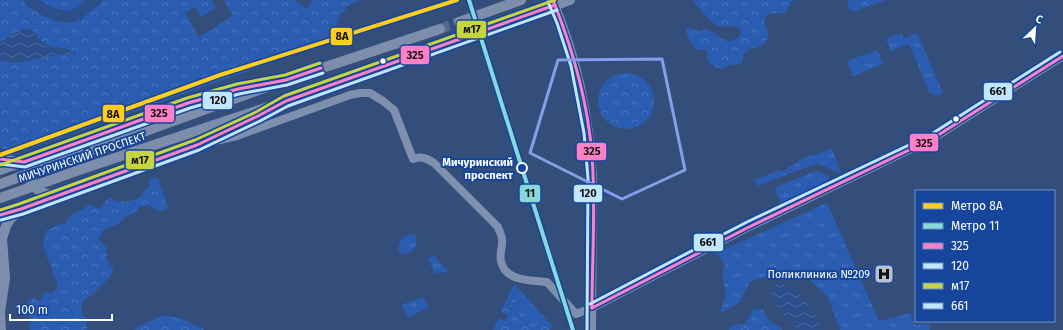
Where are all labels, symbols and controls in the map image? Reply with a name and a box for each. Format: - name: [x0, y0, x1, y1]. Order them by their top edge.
- north arrow: [1015, 8, 1055, 48]
- text: С: [1033, 12, 1045, 27]
- line badge: м17: [456, 20, 487, 39]
- text: м17: [463, 23, 481, 36]
- line badge: 8А: [330, 27, 353, 46]
- text: 8А: [336, 30, 349, 43]
- line badge: 325: [400, 45, 430, 65]
- text: 325: [405, 49, 424, 62]
- unlabelled marker: [378, 56, 388, 66]
- line badge: 661: [983, 82, 1013, 101]
- text: 661: [990, 85, 1006, 98]
- line badge: 120: [202, 91, 233, 110]
- text: 120: [209, 94, 227, 107]
- line badge: 8А: [102, 104, 125, 123]
- line badge: 325: [144, 104, 175, 123]
- text: 325: [149, 107, 168, 120]
- text: 8А: [107, 108, 120, 121]
- unlabelled marker: [951, 114, 961, 124]
- street label: МИЧУРИНСКИЙ ПРОСПЕКТ: [17, 129, 148, 185]
- line badge: 325: [909, 133, 939, 152]
- text: 325: [914, 137, 933, 150]
- line badge: 325: [576, 142, 607, 161]
- text: 325: [582, 145, 601, 158]
- line badge: м17: [125, 150, 155, 170]
- text: м17: [131, 154, 149, 167]
- place label: Мичуринский проспект: [442, 156, 514, 182]
- marker: Мичуринский проспект: [516, 162, 528, 174]
- line badge: 11: [519, 184, 541, 203]
- line badge: 120: [573, 184, 603, 203]
- text: 11: [525, 187, 535, 200]
- text: 120: [579, 187, 597, 200]
- legend: [915, 190, 1055, 322]
- text: Метро 8А: [951, 199, 1003, 213]
- text: Метро 11: [951, 219, 1000, 233]
- line badge: 661: [693, 233, 724, 252]
- text: 661: [700, 236, 716, 249]
- text: 325: [951, 239, 969, 253]
- text: 120: [951, 259, 969, 273]
- hospital icon: Поликлиника №209: [873, 263, 895, 285]
- place label: Поликлиника №209: [768, 268, 870, 281]
- text: м17: [951, 279, 969, 293]
- scale bar: [10, 296, 112, 322]
- text: 661: [951, 299, 968, 313]
- text: 100 m: [16, 303, 48, 317]

